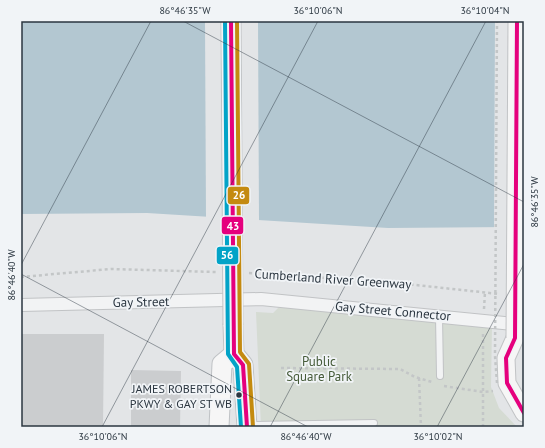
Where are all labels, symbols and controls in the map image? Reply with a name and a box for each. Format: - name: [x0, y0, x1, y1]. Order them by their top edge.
- text: 86°46'35"W: [159, 4, 211, 17]
- text: 36°10'06"N: [293, 4, 343, 17]
- text: 36°10'04"N: [460, 4, 510, 17]
- text: 86°46'35"W: [528, 176, 541, 228]
- line badge: 26: [227, 186, 250, 205]
- text: 26: [233, 188, 245, 202]
- line badge: 43: [221, 216, 244, 235]
- text: 43: [227, 219, 239, 233]
- line badge: 56: [216, 246, 239, 265]
- text: 56: [221, 248, 233, 262]
- text: 86°46'40"W: [5, 249, 18, 301]
- street label: Cumberland River Greenway: [254, 265, 412, 293]
- street label: Gay Street: [113, 293, 170, 311]
- street label: Gay Street Connector: [334, 297, 452, 325]
- park label: Public Square Park: [286, 353, 353, 385]
- place label: JAMES ROBERTSON PKWY & GAY ST WB: [130, 381, 232, 411]
- marker: JAMES ROBERTSON PKWY & GAY ST WB: [234, 390, 244, 400]
- text: 36°10'06"N: [78, 430, 128, 443]
- text: 86°46'40"W: [280, 430, 332, 443]
- text: 36°10'02"N: [413, 430, 463, 443]

